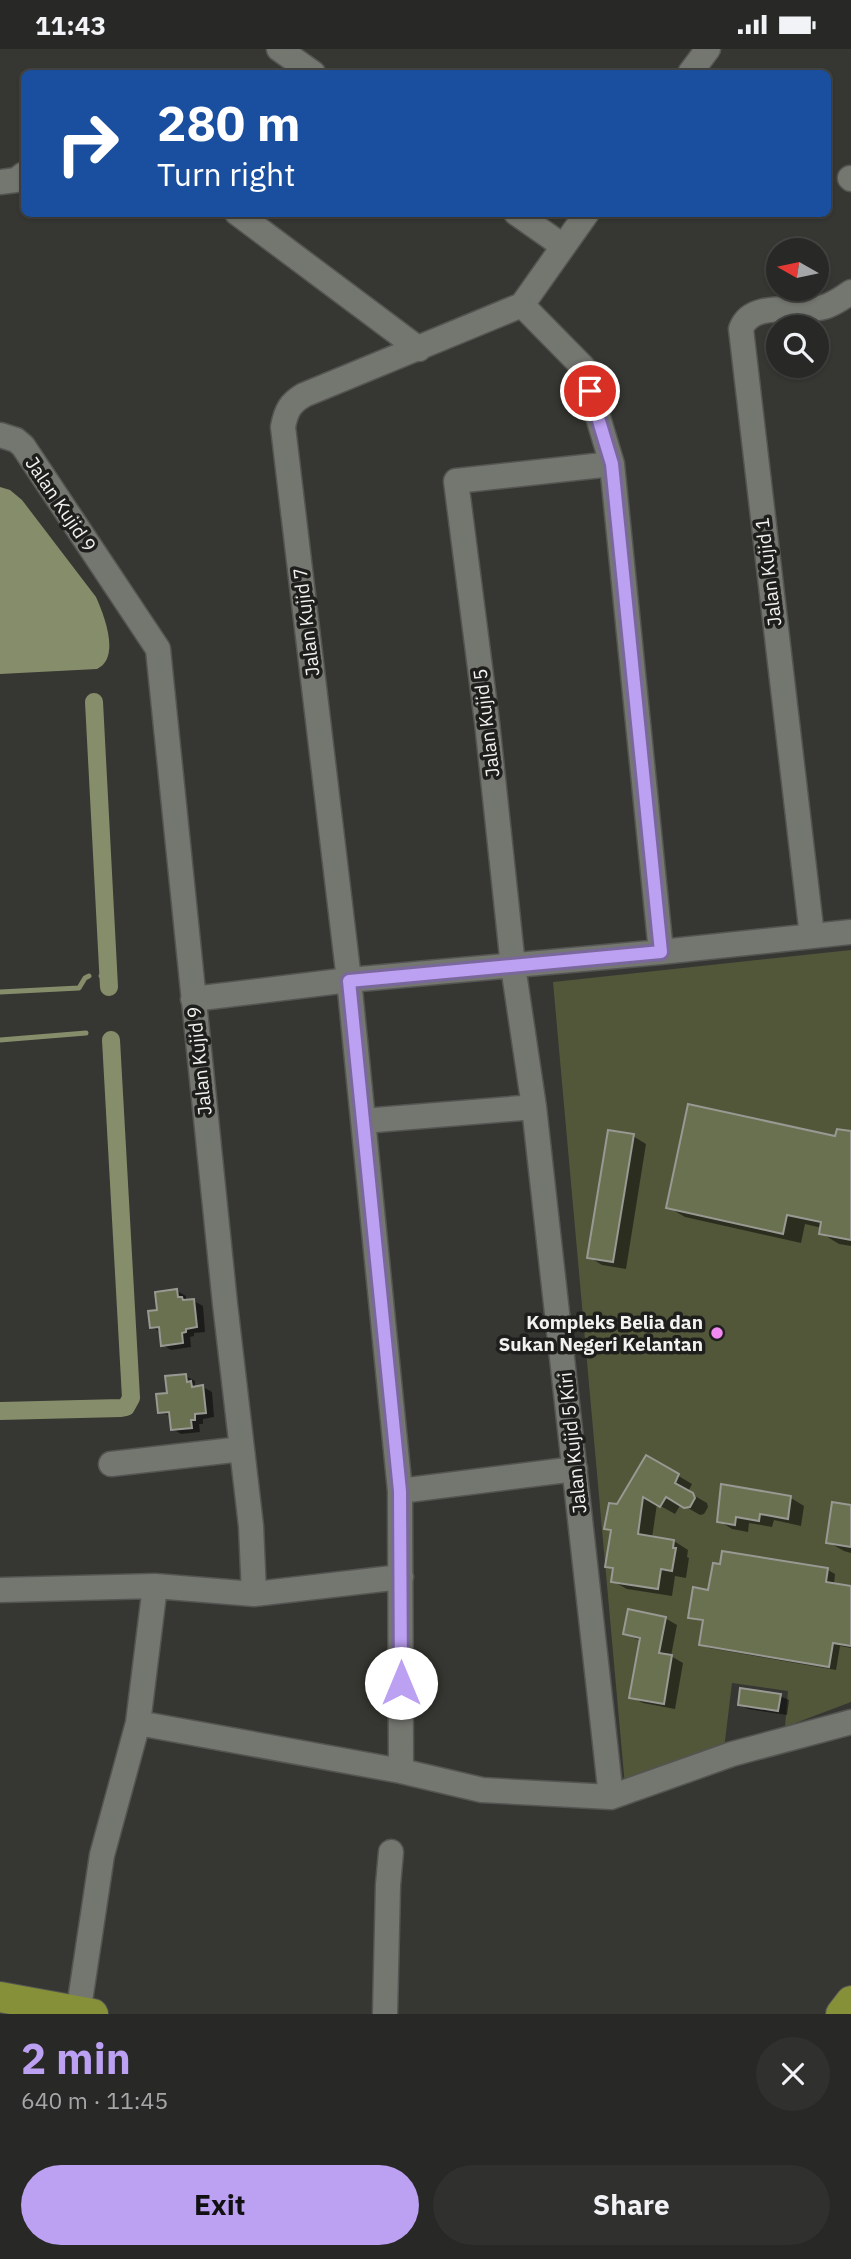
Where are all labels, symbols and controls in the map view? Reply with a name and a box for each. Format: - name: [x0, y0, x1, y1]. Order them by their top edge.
- text: 11:43: [35, 8, 106, 42]
- text: 280 m: [157, 91, 301, 154]
- icon: right: [42, 98, 133, 189]
- text: Turn right: [157, 153, 295, 195]
- north arrow: [766, 238, 830, 301]
- map controls: [766, 238, 829, 378]
- button: search: [766, 315, 829, 378]
- pin: [560, 361, 620, 421]
- icon: arrive: [571, 372, 609, 410]
- street label: Jalan Kujid 9: [20, 452, 102, 556]
- street label: Jalan Kujid 1: [749, 516, 787, 628]
- street label: Jalan Kujid 7: [287, 566, 325, 678]
- street label: Jalan Kujid 5: [467, 667, 505, 779]
- street label: Jalan Kujid 9: [181, 1005, 217, 1117]
- place label: Kompleks Belia dan Sukan Negeri Kelantan: [498, 1310, 703, 1356]
- marker: Kompleks Belia dan Sukan Negeri Kelantan: [709, 1325, 725, 1341]
- street label: Jalan Kujid 5 Kiri: [553, 1371, 591, 1515]
- position arrow: [364, 1646, 438, 1720]
- text: 2 min: [21, 2031, 131, 2086]
- button: close: [756, 2037, 830, 2111]
- text: 640 m · 11:45: [21, 2085, 168, 2115]
- button: Exit: [21, 2165, 419, 2245]
- button: Share: [433, 2165, 830, 2245]

